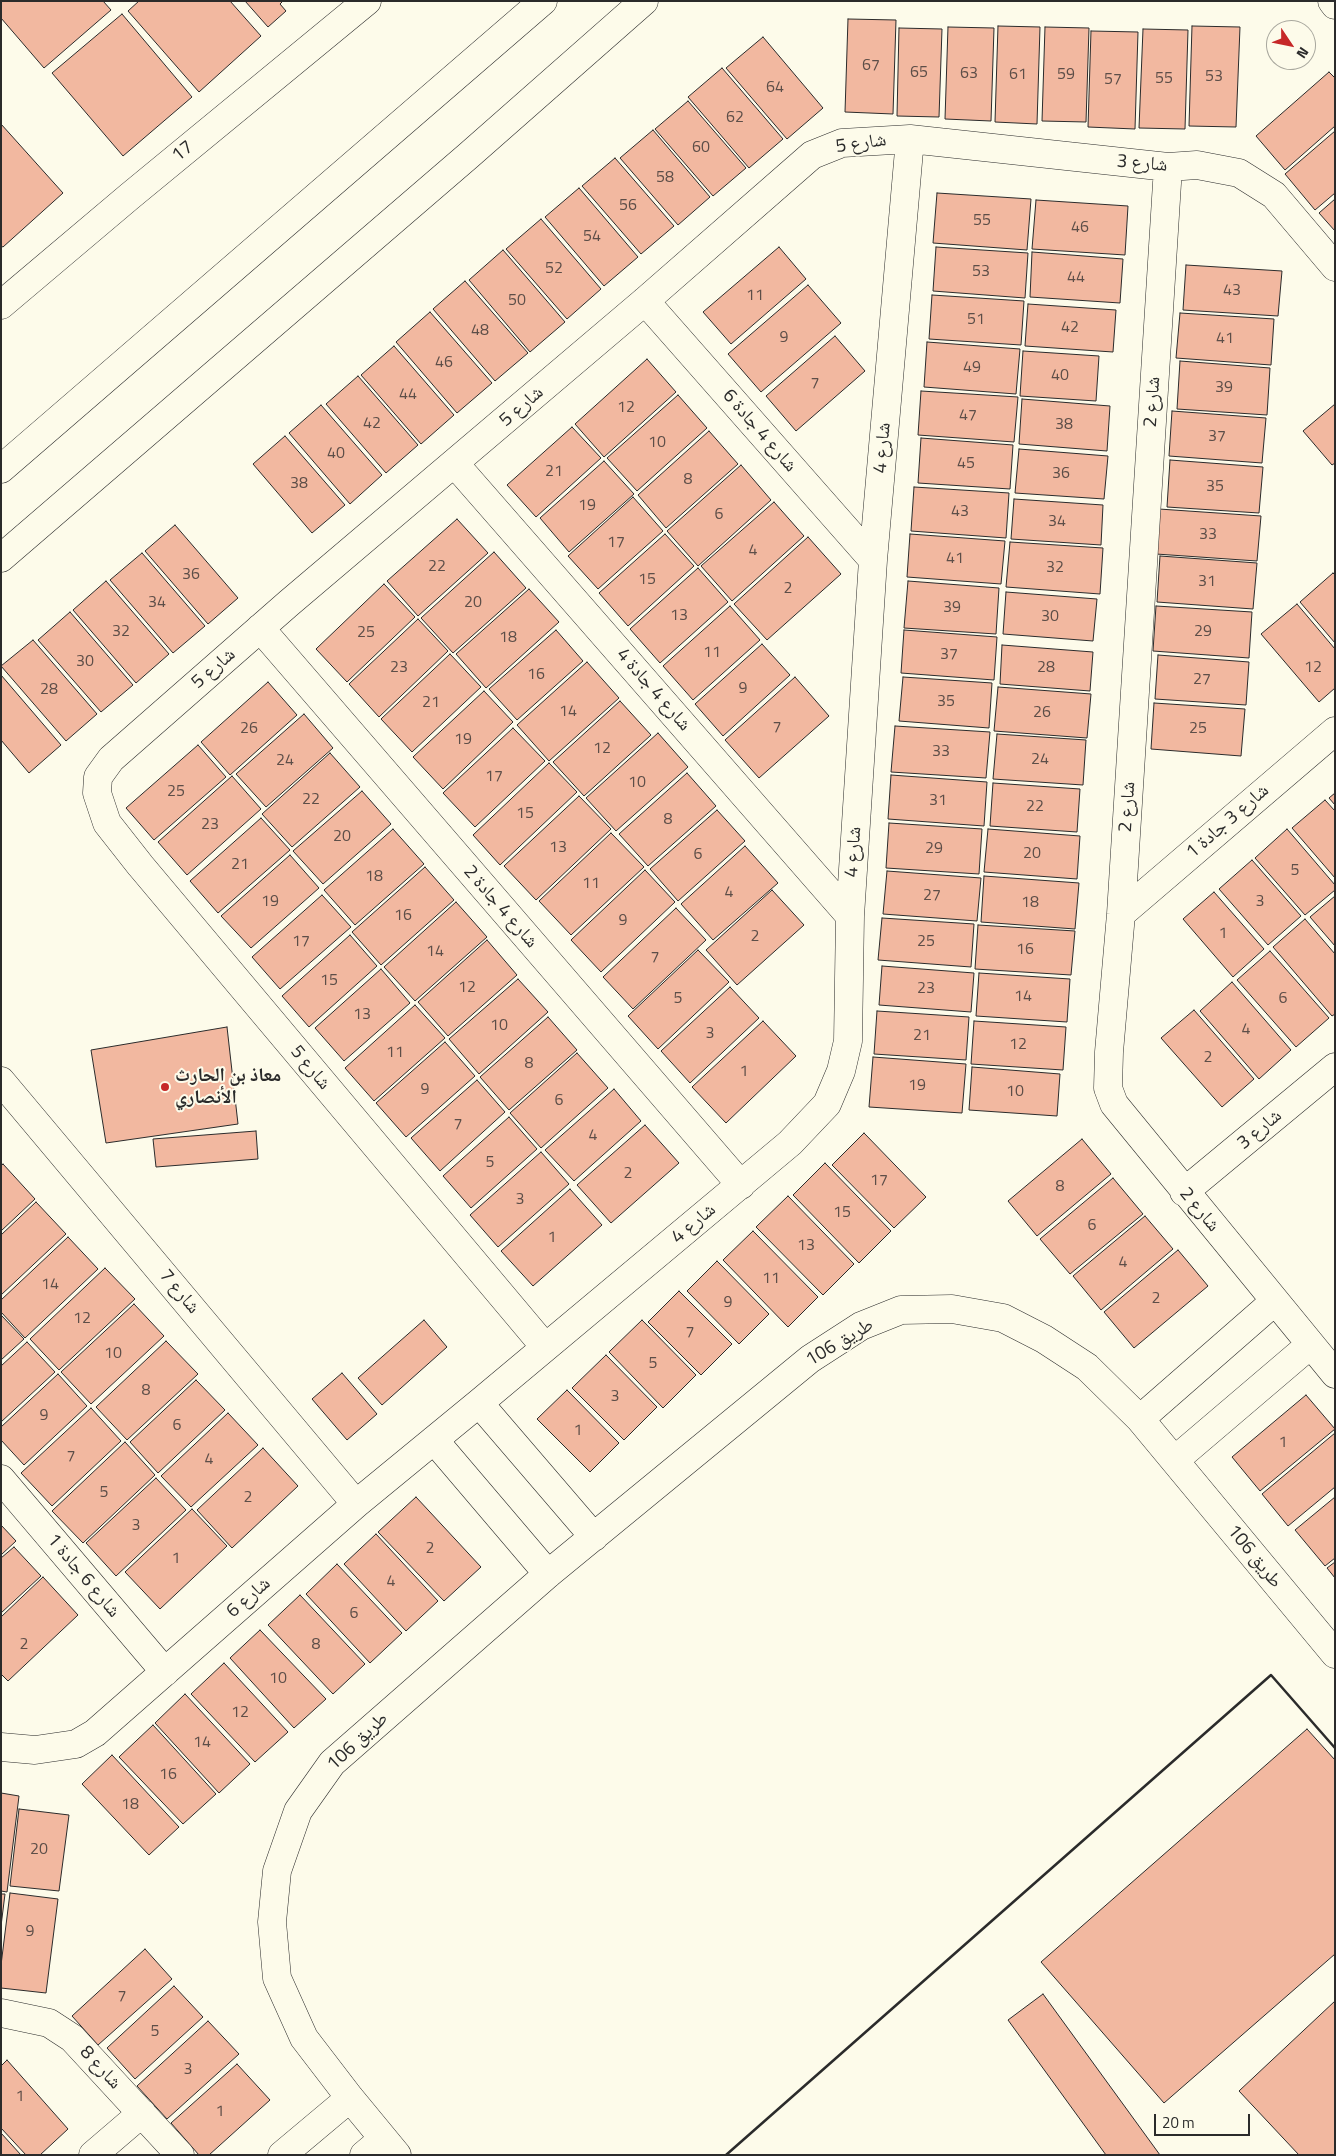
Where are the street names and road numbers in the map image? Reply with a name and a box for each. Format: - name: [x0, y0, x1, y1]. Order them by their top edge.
- street label: شارع 5: [834, 129, 888, 159]
- street label: 17: [168, 136, 198, 168]
- street label: شارع 3: [1116, 150, 1168, 178]
- street label: شارع 2: [1140, 376, 1166, 428]
- street label: شارع 5: [495, 382, 549, 432]
- street label: شارع 4 جادة 6: [717, 385, 801, 477]
- street label: شارع 4: [869, 422, 897, 474]
- street label: شارع 5: [187, 644, 241, 694]
- street label: شارع 4 جادة 4: [611, 644, 695, 736]
- street label: شارع 3 جادة 1: [1182, 780, 1274, 864]
- street label: شارع 2: [1115, 781, 1141, 833]
- street label: شارع 4: [841, 826, 867, 878]
- street label: شارع 4 جادة 2: [458, 861, 542, 953]
- street label: شارع 5: [285, 1041, 335, 1095]
- street label: شارع 3: [1233, 1105, 1287, 1155]
- street label: شارع 2: [1174, 1183, 1224, 1237]
- street label: شارع 4: [667, 1199, 721, 1249]
- street label: شارع 7: [154, 1265, 204, 1319]
- street label: طريق 106: [802, 1314, 878, 1372]
- street label: طريق 106: [1222, 1521, 1286, 1593]
- street label: شارع 6 جادة 1: [41, 1529, 125, 1623]
- street label: شارع 6: [222, 1573, 276, 1623]
- street label: طريق 106: [323, 1708, 393, 1776]
- street label: شارع 8: [74, 2042, 126, 2094]

